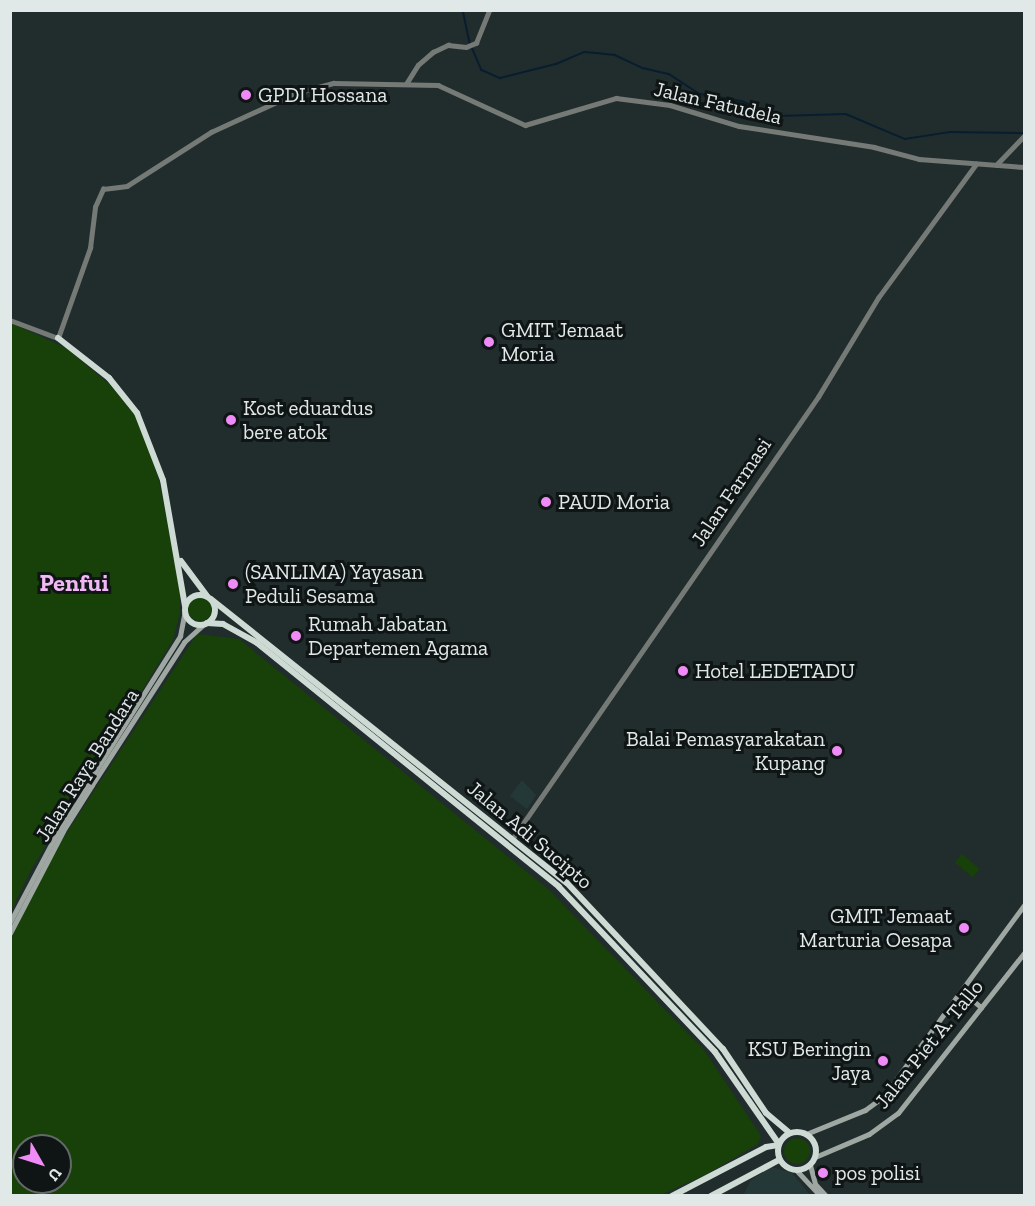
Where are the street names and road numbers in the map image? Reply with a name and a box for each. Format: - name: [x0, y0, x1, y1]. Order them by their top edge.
- street label: Jalan Fatudela: [652, 76, 784, 130]
- street label: Jalan Farmasi: [685, 433, 777, 551]
- street label: Jalan Raya Bandara: [30, 684, 144, 846]
- street label: Jalan Adi Sucipto: [462, 775, 598, 895]
- street label: Jalan Piet A. Tallo: [869, 974, 989, 1114]

